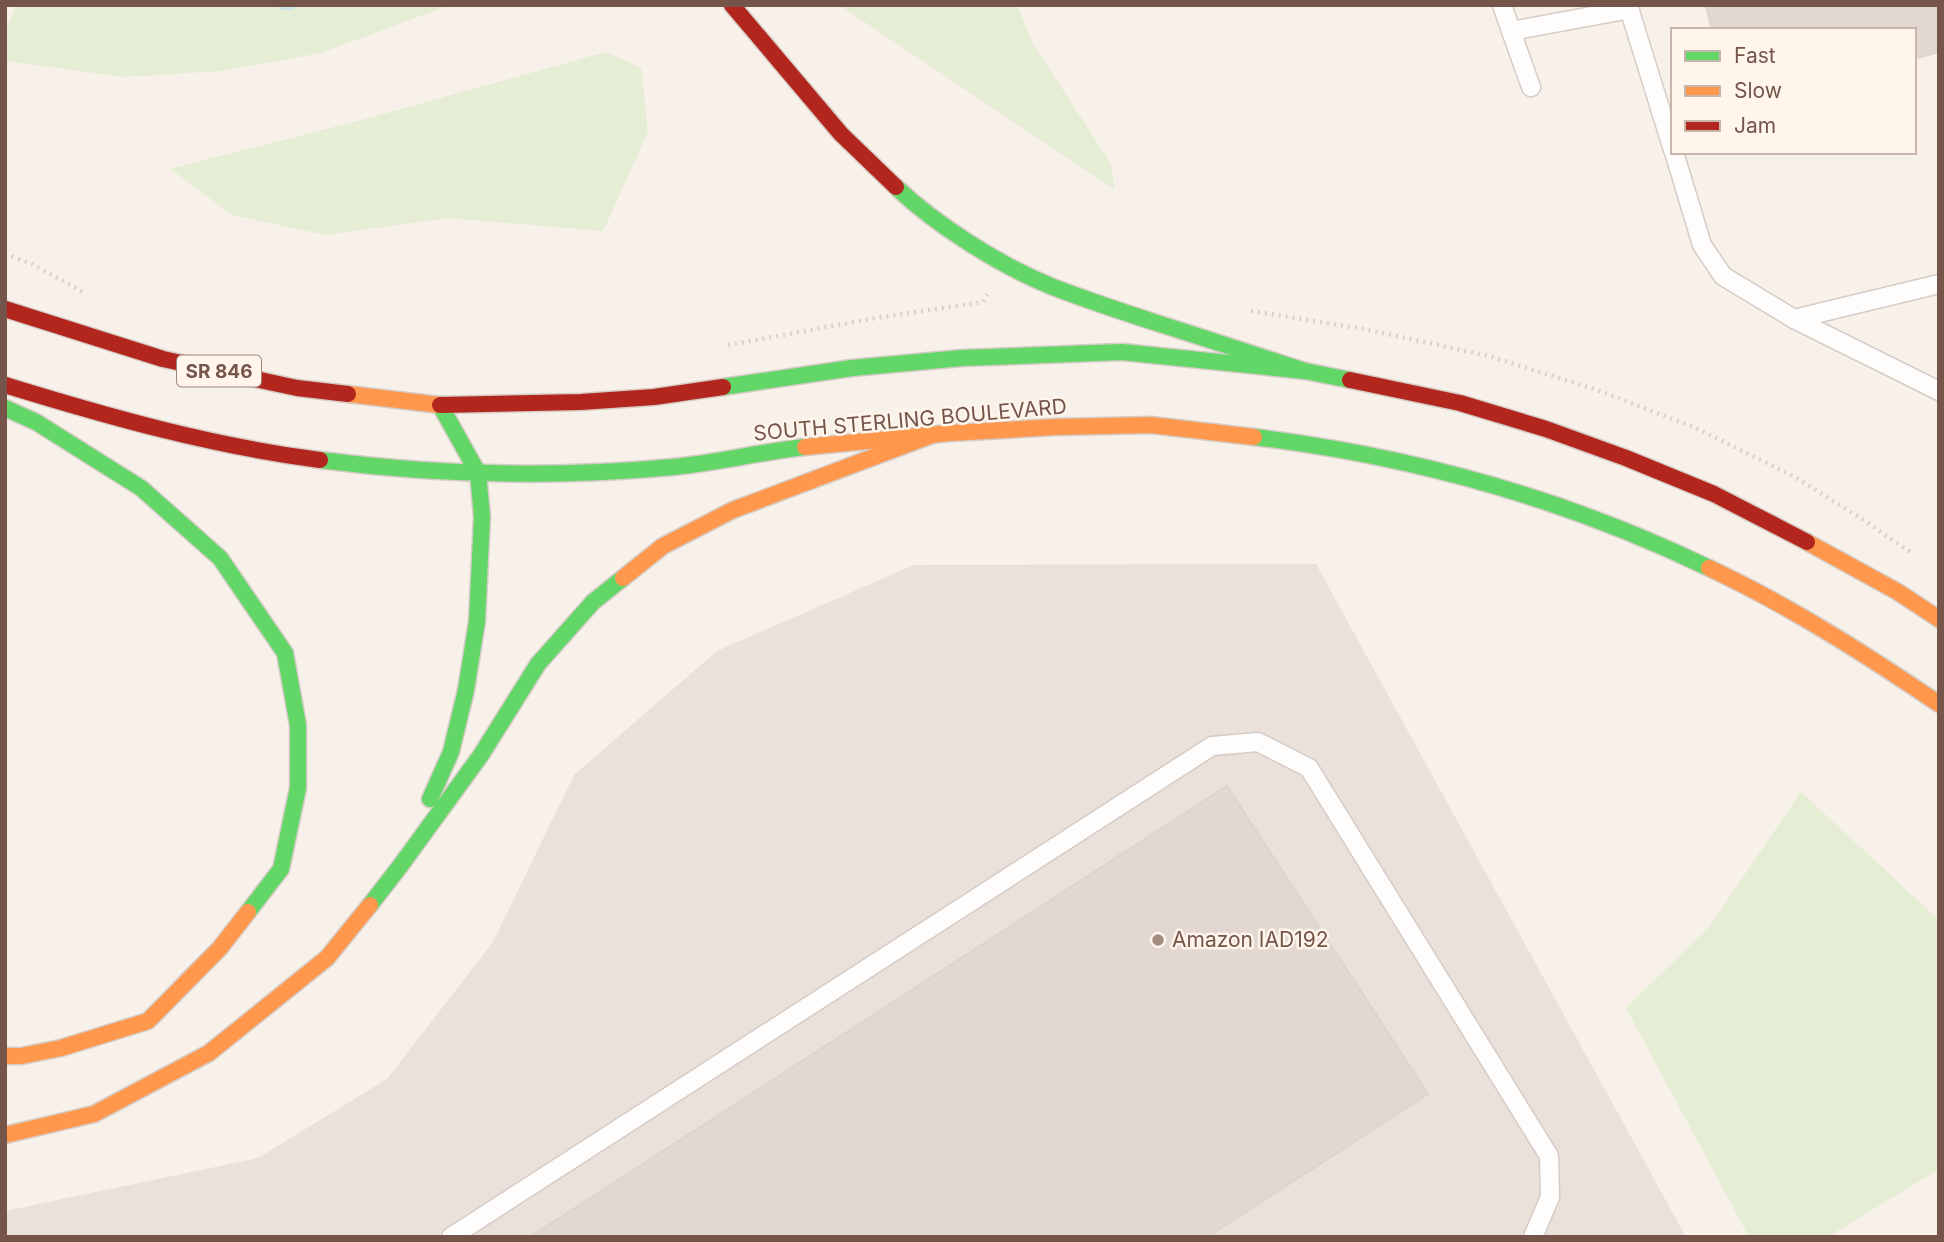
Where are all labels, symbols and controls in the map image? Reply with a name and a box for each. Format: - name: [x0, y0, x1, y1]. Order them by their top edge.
- legend: [1671, 28, 1916, 154]
- text: Fast: [1734, 43, 1776, 68]
- text: Slow: [1734, 78, 1782, 103]
- text: Jam: [1734, 113, 1776, 138]
- road number: SR 846: [177, 356, 261, 386]
- street label: SOUTH STERLING BOULEVARD: [752, 393, 1068, 446]
- place label: Amazon IAD192: [1172, 927, 1329, 952]
- marker: Amazon IAD192: [1150, 932, 1166, 948]

